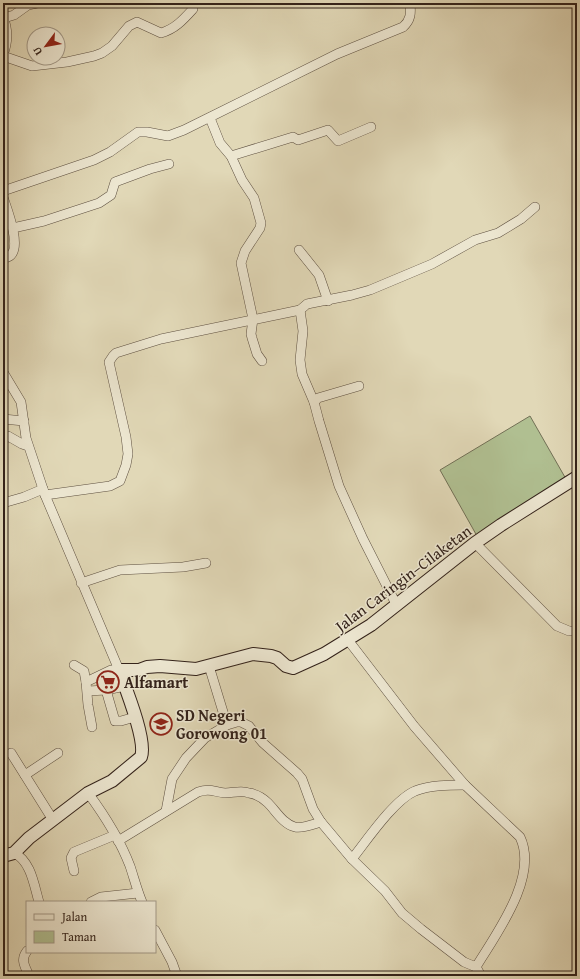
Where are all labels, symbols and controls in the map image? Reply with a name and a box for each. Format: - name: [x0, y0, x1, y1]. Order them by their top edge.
- north arrow: [26, 26, 66, 66]
- text: U: [28, 43, 46, 59]
- street label: Jalan Caringin–Cilaketan: [328, 519, 476, 639]
- supermarket icon: Alfamart: [95, 669, 121, 695]
- place label: Alfamart: [124, 670, 188, 694]
- place label: SD Negeri Gorowong 01: [176, 703, 267, 745]
- school or university icon: SD Negeri Gorowong 01: [148, 711, 174, 737]
- legend: [26, 901, 156, 953]
- text: Jalan: [60, 908, 87, 925]
- text: Taman: [62, 928, 96, 945]

